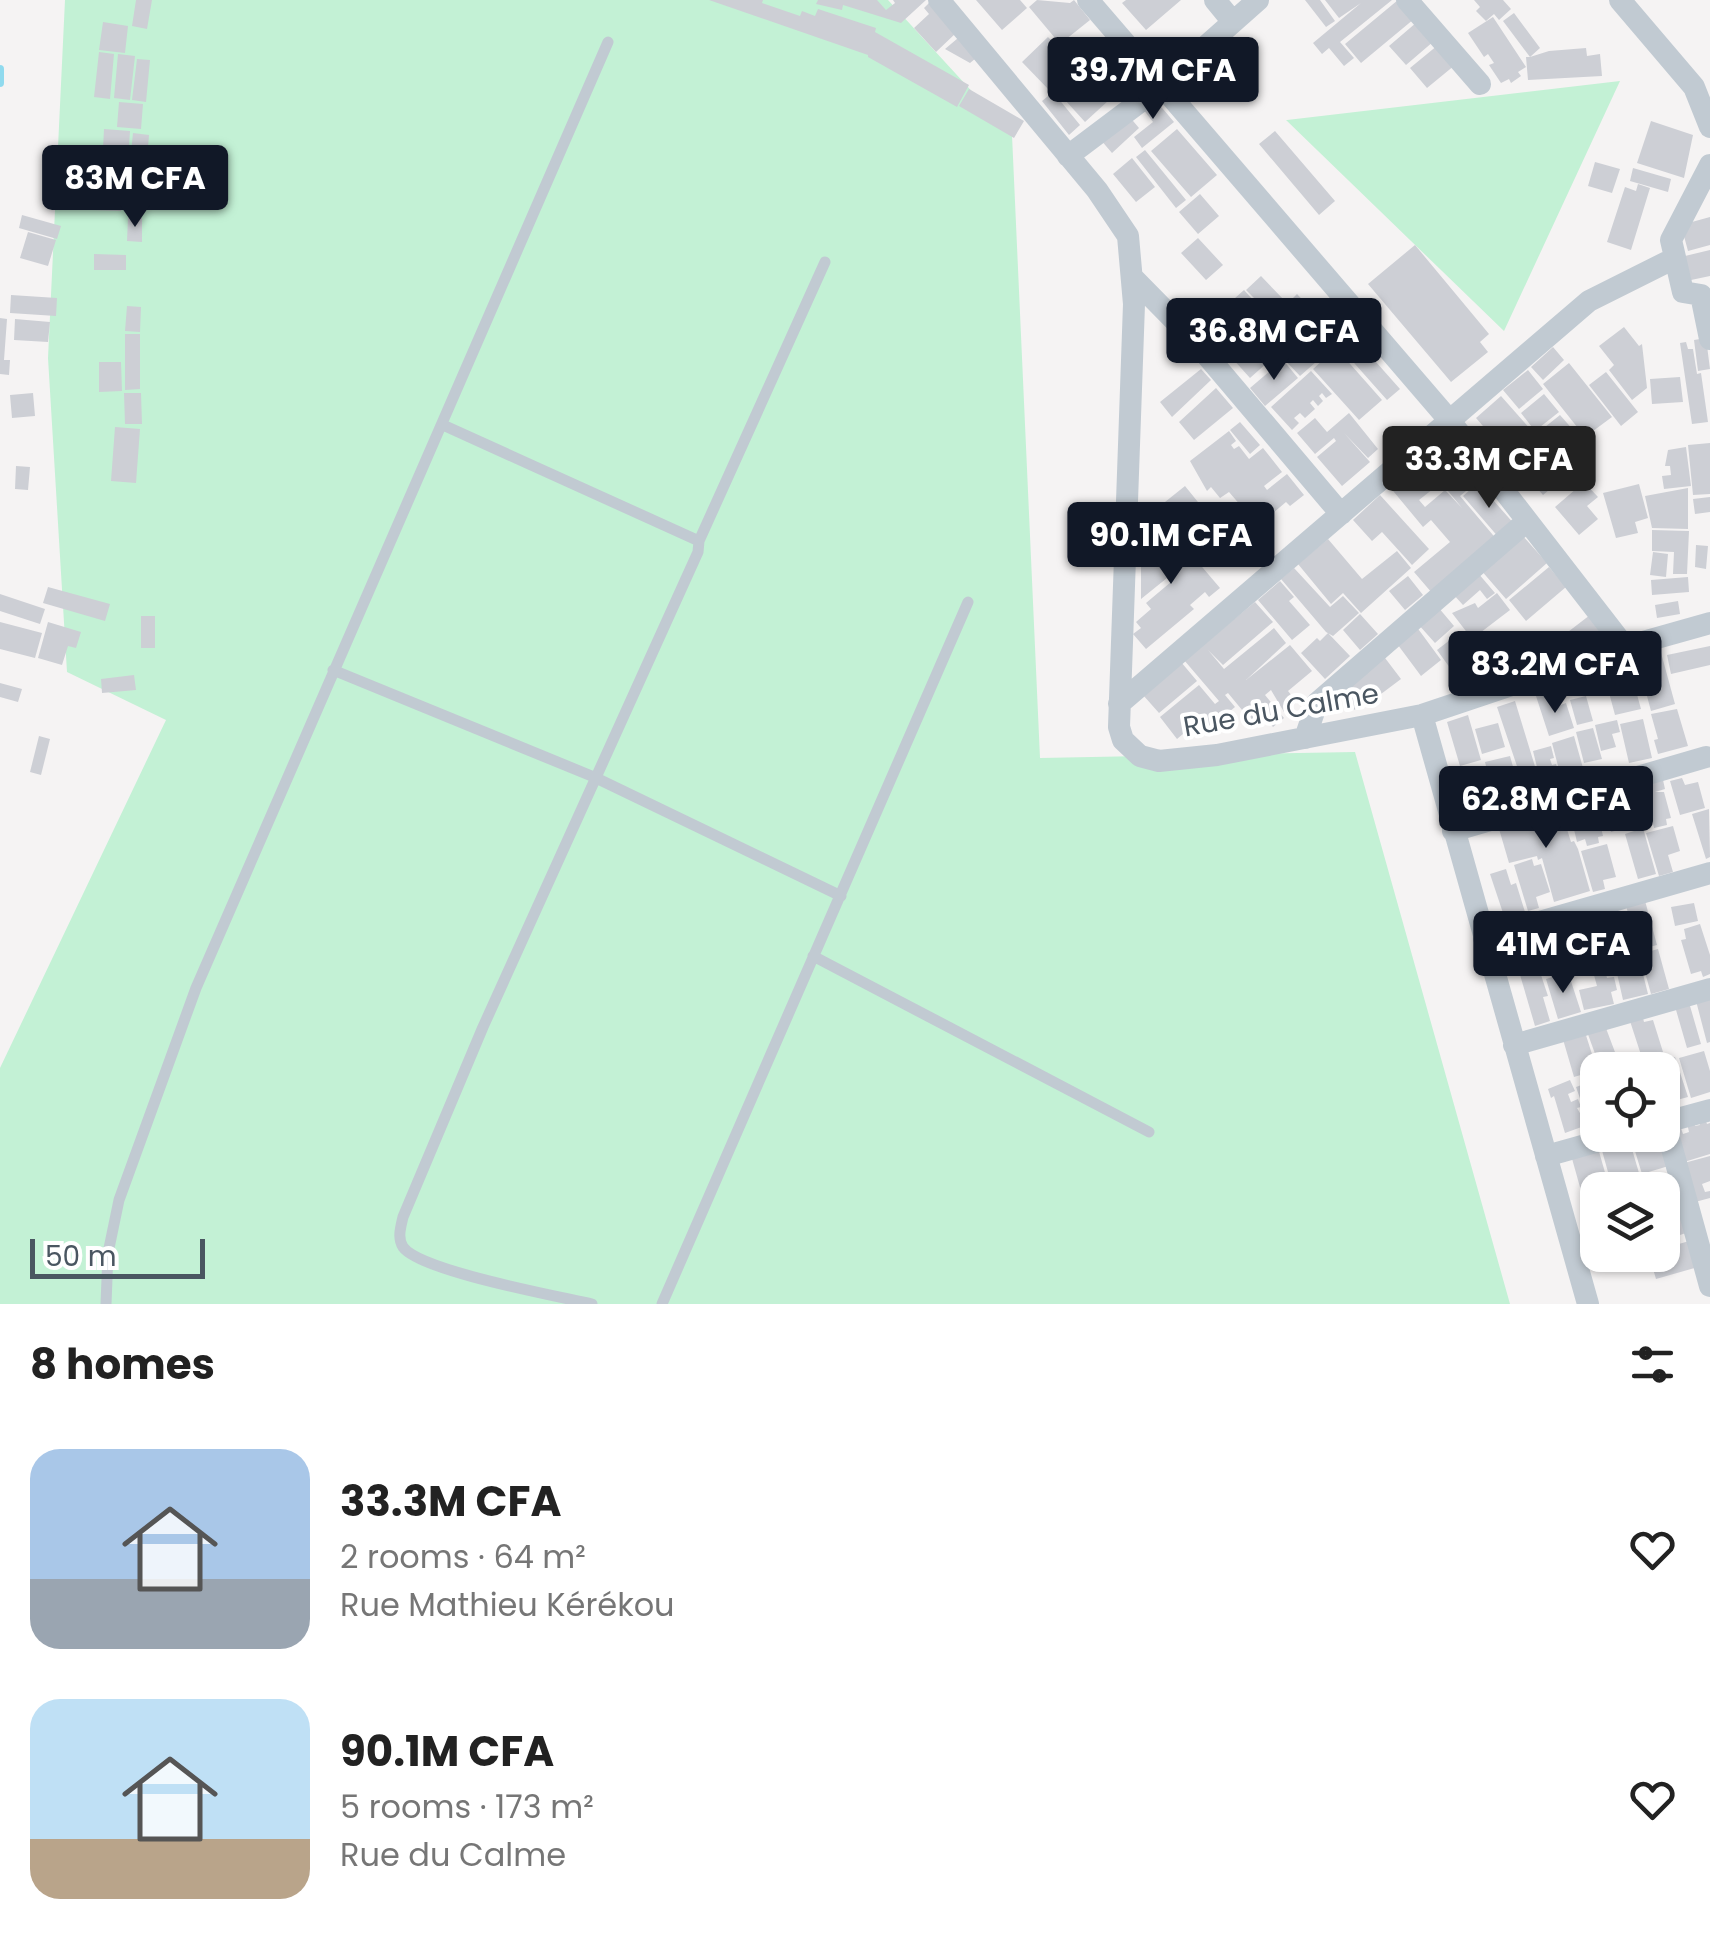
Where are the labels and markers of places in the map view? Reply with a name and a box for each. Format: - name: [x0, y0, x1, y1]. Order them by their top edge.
- pin: 39.7M CFA: [1039, 37, 1267, 122]
- pin: 83M CFA: [43, 145, 227, 230]
- pin: 36.8M CFA: [1160, 298, 1388, 383]
- pin: 33.3M CFA: [1375, 426, 1603, 511]
- pin: 90.1M CFA: [1057, 502, 1285, 587]
- pin: 83.2M CFA: [1441, 631, 1669, 716]
- pin: 62.8M CFA: [1432, 766, 1660, 851]
- pin: 41M CFA: [1471, 911, 1655, 996]

